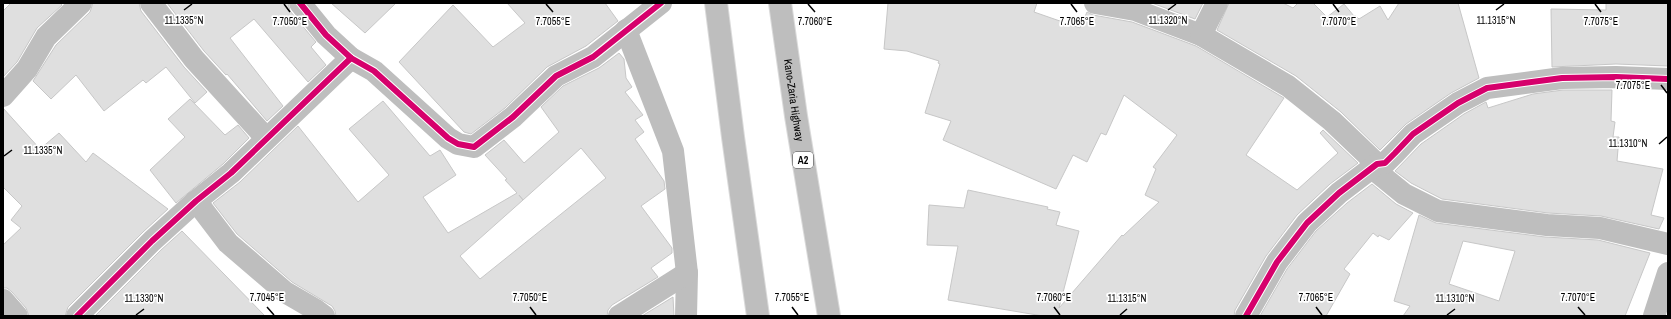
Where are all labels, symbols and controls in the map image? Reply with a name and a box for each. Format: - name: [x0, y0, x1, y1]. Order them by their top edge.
- text: 11.1335°N: [165, 14, 204, 27]
- text: 11.1320°N: [1149, 14, 1188, 27]
- text: 11.1315°N: [1477, 14, 1516, 27]
- text: 7.7050°E: [273, 15, 307, 28]
- text: 7.7055°E: [536, 15, 570, 28]
- text: 7.7060°E: [798, 15, 832, 28]
- text: 7.7065°E: [1060, 15, 1094, 28]
- text: 7.7070°E: [1322, 15, 1356, 28]
- text: 7.7075°E: [1584, 15, 1618, 28]
- street label: Kano-Zaria Highway: [781, 58, 807, 143]
- text: 7.7075°E: [1616, 79, 1650, 92]
- text: 11.1310°N: [1609, 137, 1648, 150]
- text: 11.1335°N: [24, 144, 63, 157]
- road number: A2: [793, 152, 813, 168]
- text: 7.7045°E: [250, 291, 284, 304]
- text: 7.7050°E: [513, 291, 547, 304]
- text: 7.7055°E: [775, 291, 809, 304]
- text: 7.7060°E: [1037, 291, 1071, 304]
- text: 7.7065°E: [1299, 291, 1333, 304]
- text: 7.7070°E: [1561, 291, 1595, 304]
- text: 11.1330°N: [125, 292, 164, 305]
- text: 11.1315°N: [1108, 292, 1147, 305]
- text: 11.1310°N: [1436, 292, 1475, 305]

